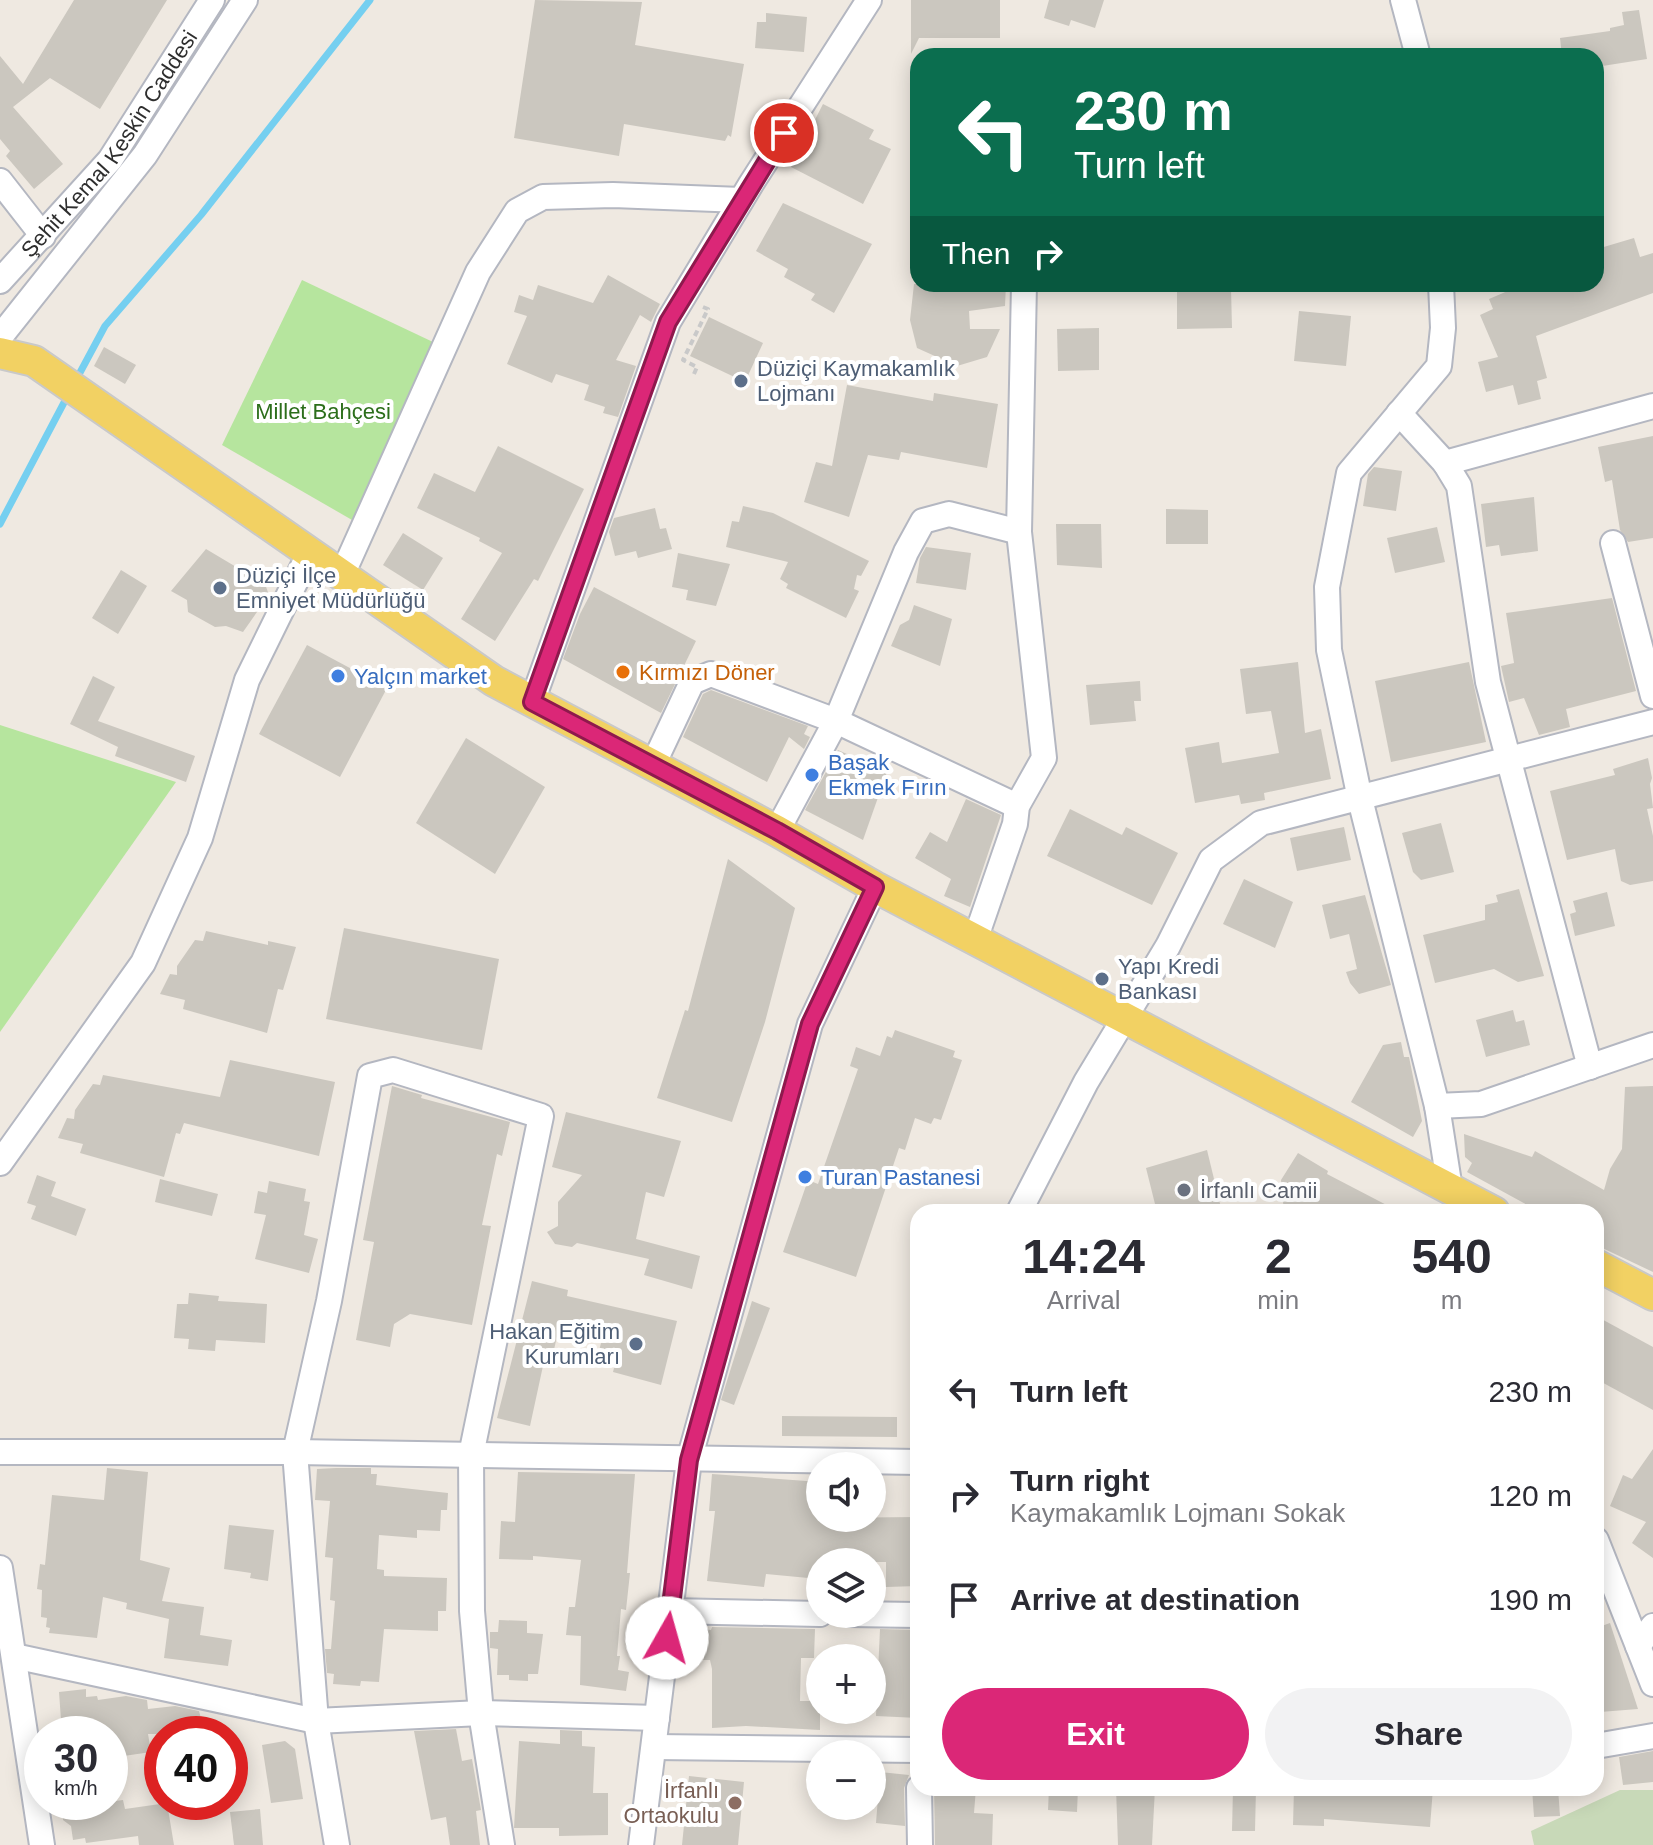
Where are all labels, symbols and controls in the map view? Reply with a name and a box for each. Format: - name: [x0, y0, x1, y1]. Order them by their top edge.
- street label: Şehit Kemal Keskin Caddesi: [16, 26, 202, 262]
- text: 230 m: [1074, 79, 1233, 142]
- icon: left: [942, 80, 1046, 184]
- pin: [750, 99, 818, 167]
- icon: arrive: [762, 111, 806, 155]
- text: Turn left: [1074, 145, 1205, 186]
- icon: right: [1026, 232, 1070, 276]
- text: Then: [942, 237, 1010, 270]
- place label: Düziçi Kaymakamlık Lojmanı: [757, 356, 956, 406]
- marker: Düziçi Kaymakamlık Lojmanı: [732, 372, 750, 390]
- park label: Millet Bahçesi: [255, 399, 391, 424]
- place label: Düziçi İlçe Emniyet Müdürlüğü: [236, 563, 426, 613]
- marker: Düziçi İlçe Emniyet Müdürlüğü: [211, 579, 229, 597]
- place label: Kırmızı Döner: [639, 660, 775, 685]
- marker: Kırmızı Döner: [614, 663, 632, 681]
- place label: Yalçın market: [354, 664, 487, 689]
- marker: Yalçın market: [329, 667, 347, 685]
- place label: Başak Ekmek Fırın: [828, 750, 947, 800]
- marker: Başak Ekmek Fırın: [803, 766, 821, 784]
- place label: Yapı Kredi Bankası: [1118, 954, 1219, 1004]
- marker: Yapı Kredi Bankası: [1093, 970, 1111, 988]
- place label: Turan Pastanesi: [821, 1165, 980, 1190]
- marker: Turan Pastanesi: [796, 1168, 814, 1186]
- place label: İrfanlı Camii: [1200, 1178, 1317, 1203]
- marker: İrfanlı Camii: [1175, 1181, 1193, 1199]
- text: 14:24: [1022, 1230, 1145, 1283]
- text: 2: [1265, 1230, 1292, 1283]
- text: 540: [1412, 1230, 1492, 1283]
- text: Arrival: [1047, 1285, 1121, 1315]
- text: min: [1257, 1285, 1299, 1315]
- text: m: [1441, 1285, 1462, 1315]
- place label: Hakan Eğitim Kurumları: [489, 1319, 620, 1369]
- marker: Hakan Eğitim Kurumları: [627, 1335, 645, 1353]
- icon: left: [942, 1370, 986, 1414]
- text: Turn left: [1010, 1375, 1128, 1408]
- text: 230 m: [1489, 1375, 1572, 1408]
- map controls: [806, 1452, 886, 1820]
- button: sound: [806, 1452, 886, 1532]
- text: Turn right: [1010, 1464, 1149, 1497]
- icon: right: [942, 1474, 986, 1518]
- text: 120 m: [1489, 1479, 1572, 1512]
- text: Kaymakamlık Lojmanı Sokak: [1010, 1498, 1345, 1528]
- button: layers: [806, 1548, 886, 1628]
- icon: arrive: [942, 1578, 986, 1622]
- text: Arrive at destination: [1010, 1583, 1300, 1616]
- text: 190 m: [1489, 1583, 1572, 1616]
- position arrow: [625, 1596, 709, 1680]
- button: +: [806, 1644, 886, 1724]
- button: Exit: [942, 1688, 1249, 1780]
- button: Share: [1265, 1688, 1572, 1780]
- speed limit sign: 40: [144, 1716, 248, 1820]
- text: 30: [54, 1736, 98, 1780]
- button: −: [806, 1740, 886, 1820]
- text: km/h: [54, 1777, 98, 1799]
- place label: İrfanlı Ortaokulu: [624, 1778, 719, 1828]
- marker: İrfanlı Ortaokulu: [726, 1794, 744, 1812]

